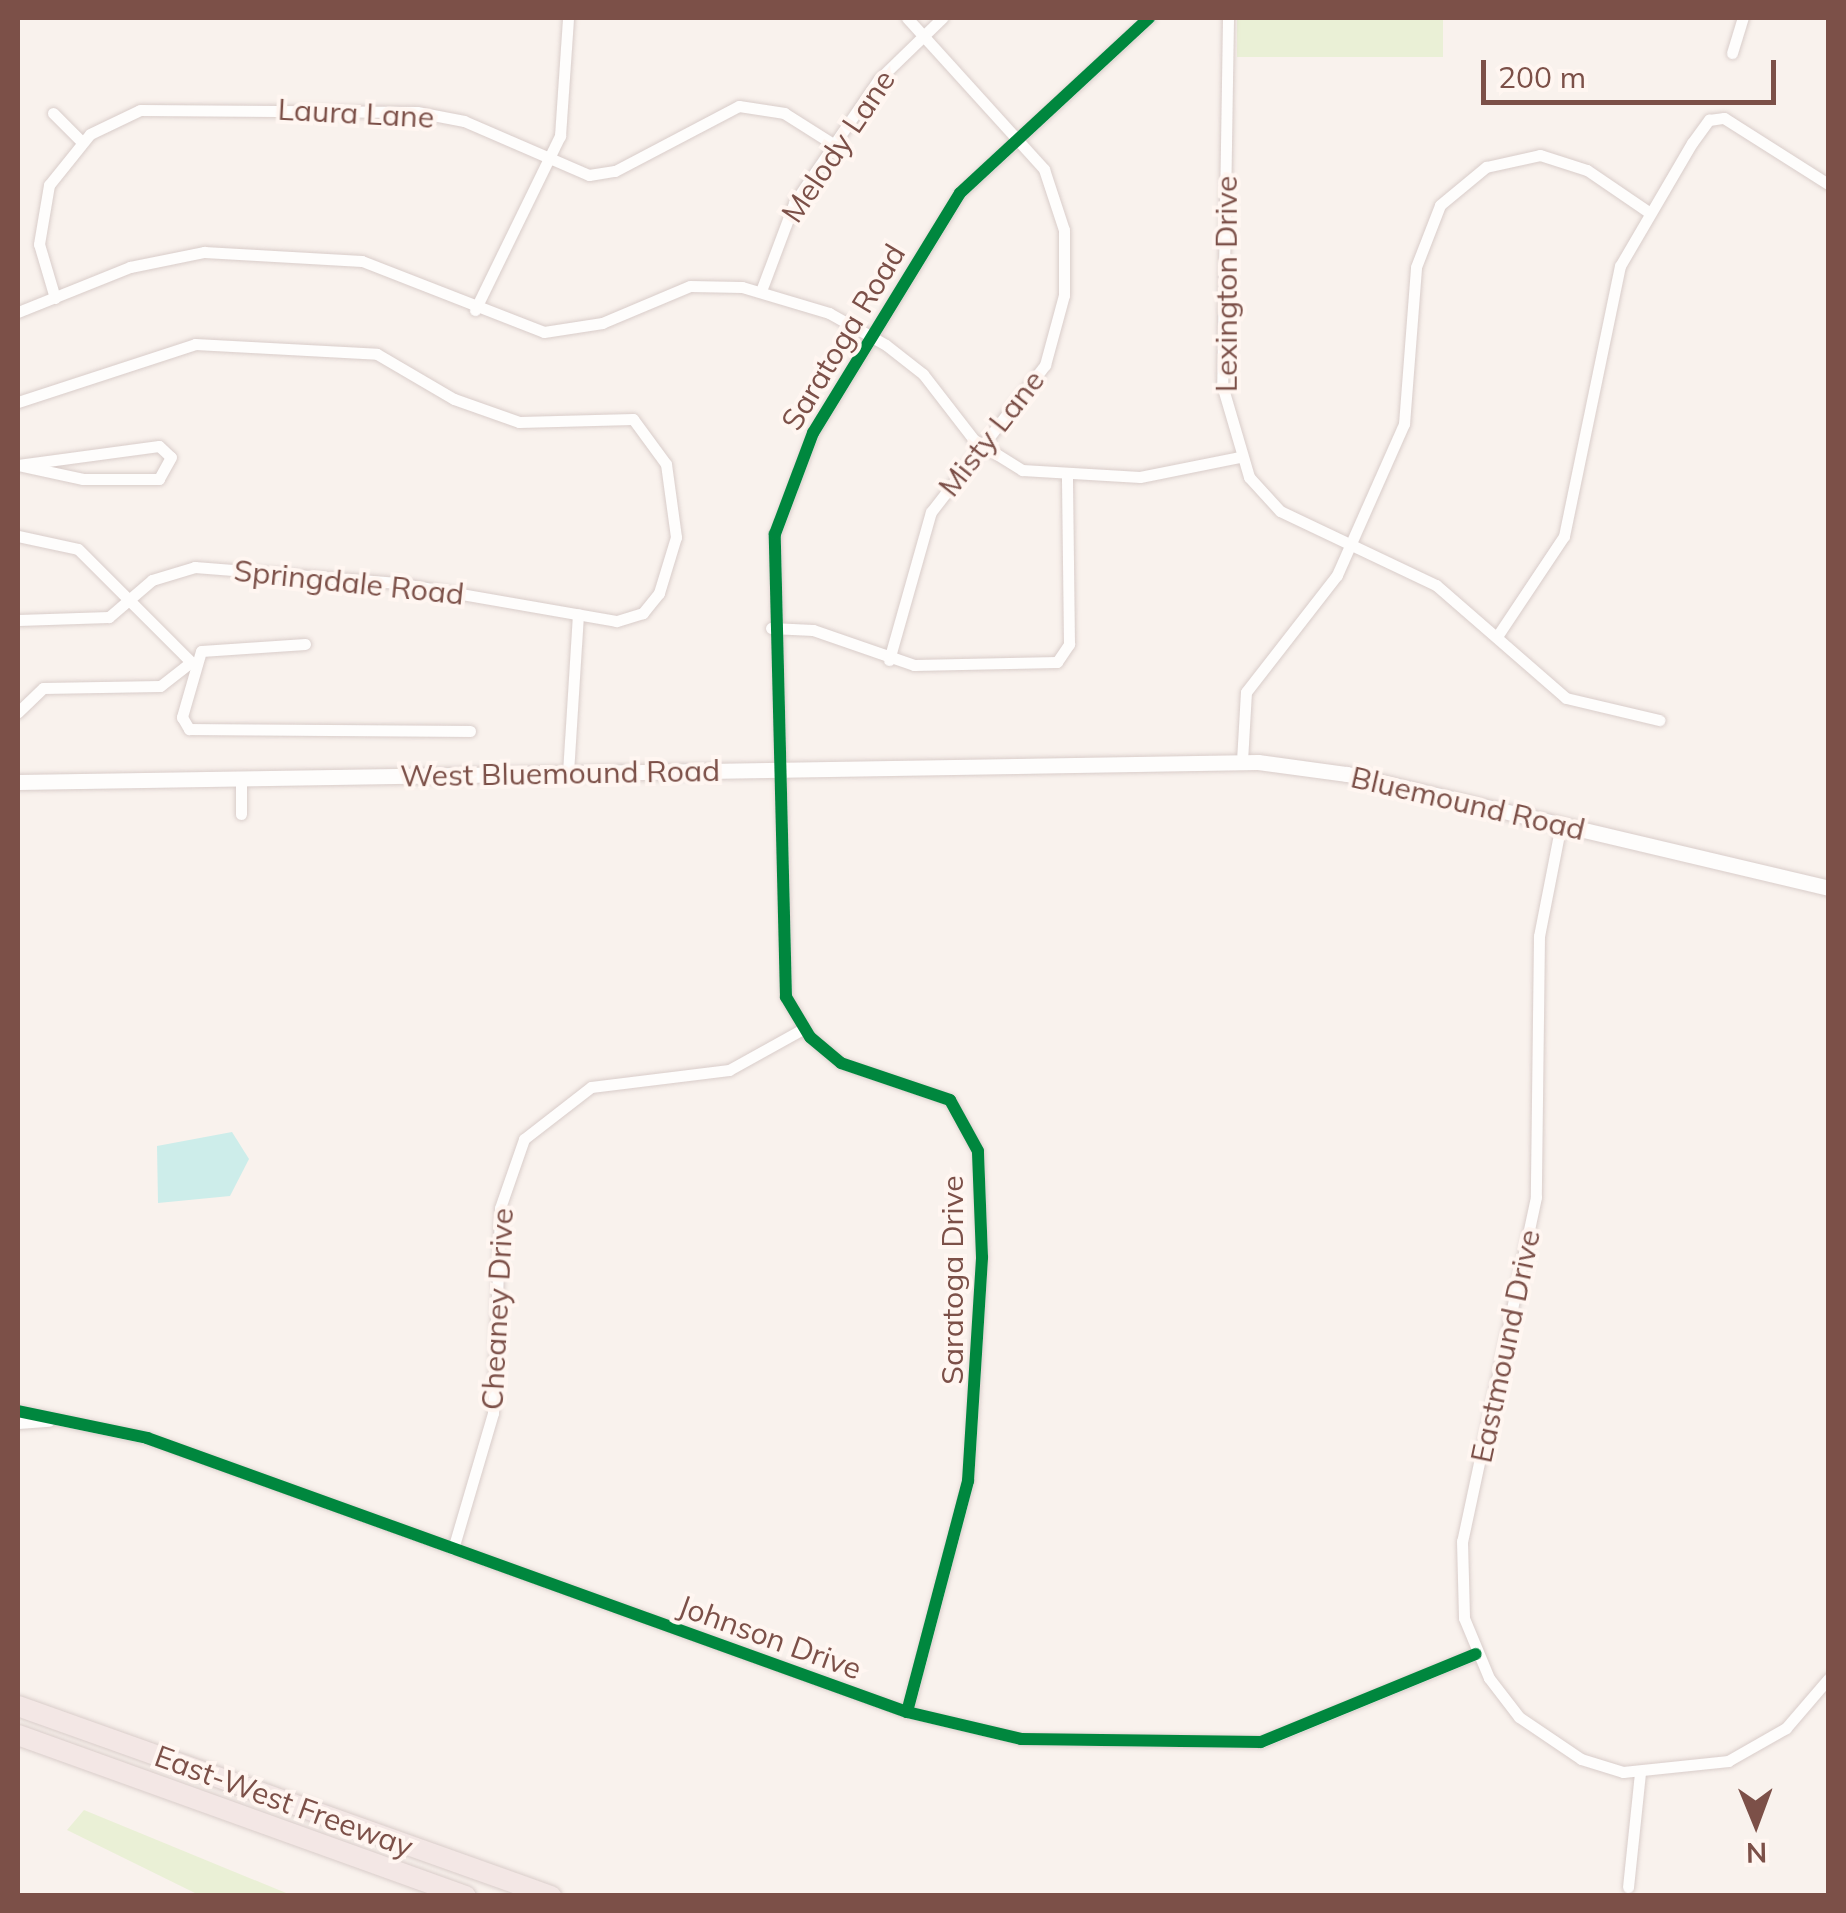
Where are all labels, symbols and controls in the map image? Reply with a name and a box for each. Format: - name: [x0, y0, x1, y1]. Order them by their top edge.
- scale bar: [1486, 40, 1781, 102]
- text: 200 m: [1498, 58, 1586, 96]
- street label: Melody Lane: [774, 63, 902, 229]
- street label: Laura Lane: [277, 91, 435, 135]
- street label: Lexington Drive: [1208, 176, 1244, 392]
- street label: Saratoga Road: [773, 238, 913, 436]
- street label: Misty Lane: [931, 363, 1051, 503]
- street label: Springdale Road: [232, 552, 466, 612]
- street label: West Bluemound Road: [400, 752, 720, 794]
- street label: Bluemound Road: [1348, 759, 1588, 847]
- street label: Saratoga Drive: [934, 1175, 970, 1385]
- street label: Cheaney Drive: [474, 1207, 520, 1411]
- street label: Eastmound Drive: [1463, 1226, 1547, 1466]
- street label: Johnson Drive: [674, 1587, 866, 1687]
- street label: East-West Freeway: [150, 1738, 418, 1864]
- north arrow: [1706, 1773, 1806, 1873]
- text: N: [1746, 1836, 1767, 1871]

